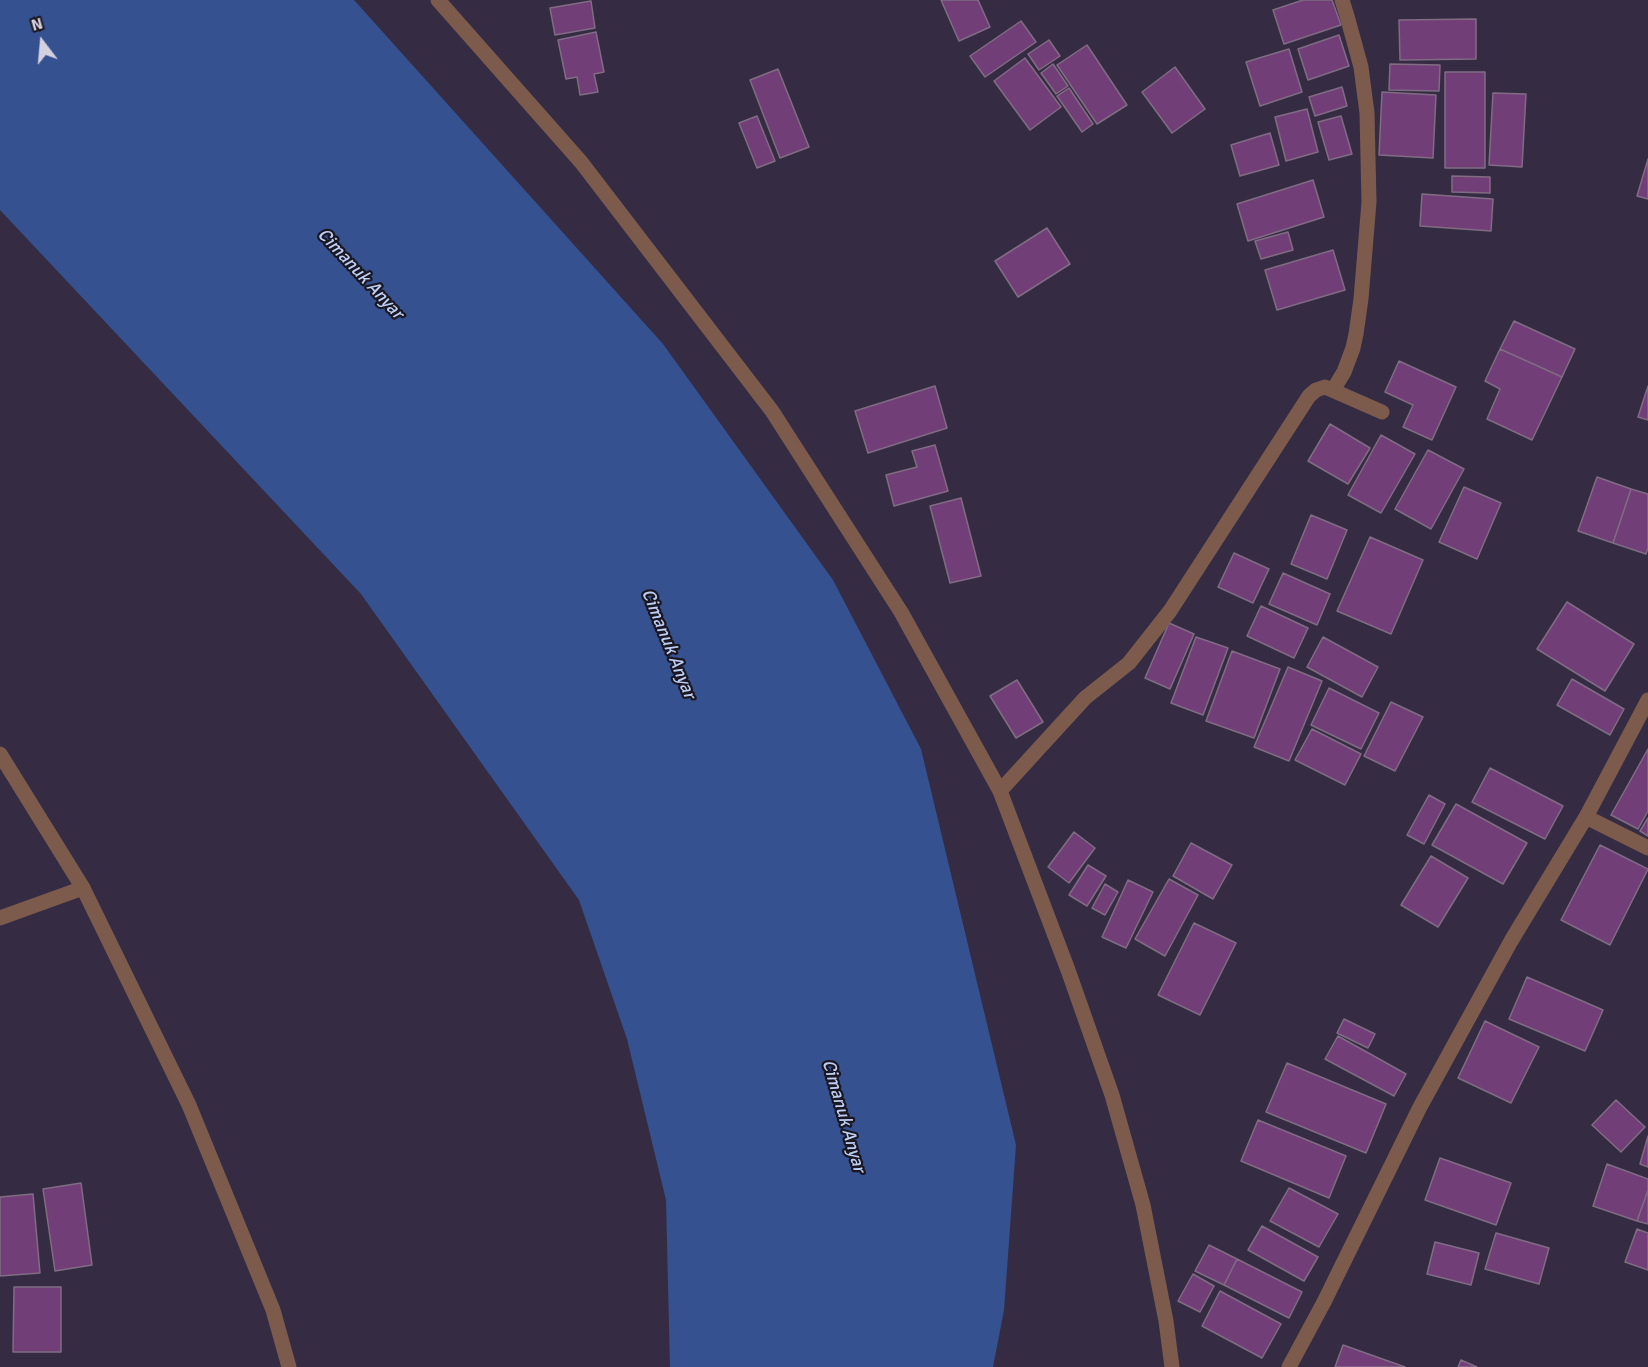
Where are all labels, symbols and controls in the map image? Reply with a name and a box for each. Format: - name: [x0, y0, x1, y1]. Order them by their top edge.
- north arrow: [12, 12, 72, 72]
- text: N: [29, 14, 45, 36]
- water label: Cimanuk Anyar: [312, 224, 408, 324]
- water label: Cimanuk Anyar: [636, 586, 700, 702]
- water label: Cimanuk Anyar: [817, 1057, 869, 1175]

